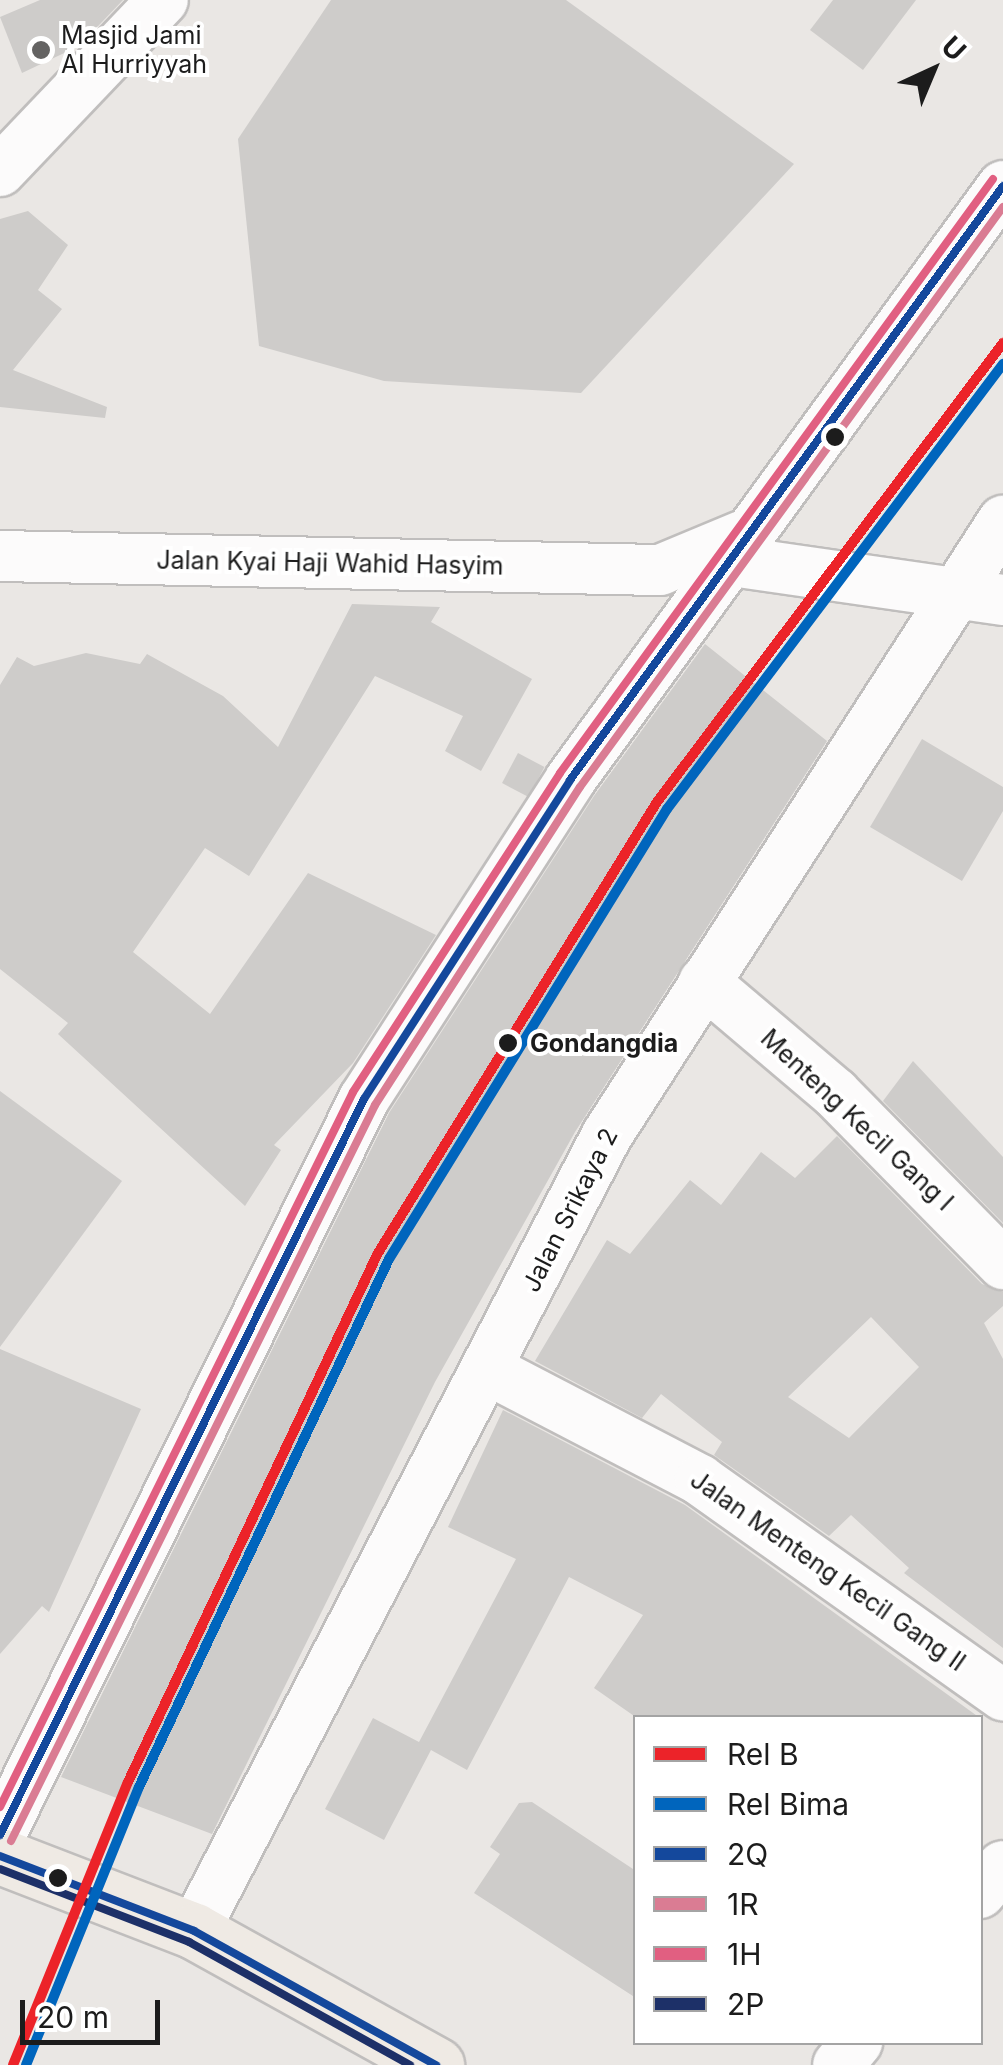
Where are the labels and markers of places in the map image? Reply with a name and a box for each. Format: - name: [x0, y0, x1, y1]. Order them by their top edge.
- place label: Masjid Jami Al Hurriyyah: [61, 21, 207, 80]
- marker: Masjid Jami Al Hurriyyah: [30, 39, 52, 61]
- unlabelled marker: [825, 427, 845, 447]
- place label: Gondangdia: [530, 1028, 678, 1058]
- marker: Gondangdia: [495, 1030, 521, 1056]
- unlabelled marker: [48, 1868, 68, 1888]

